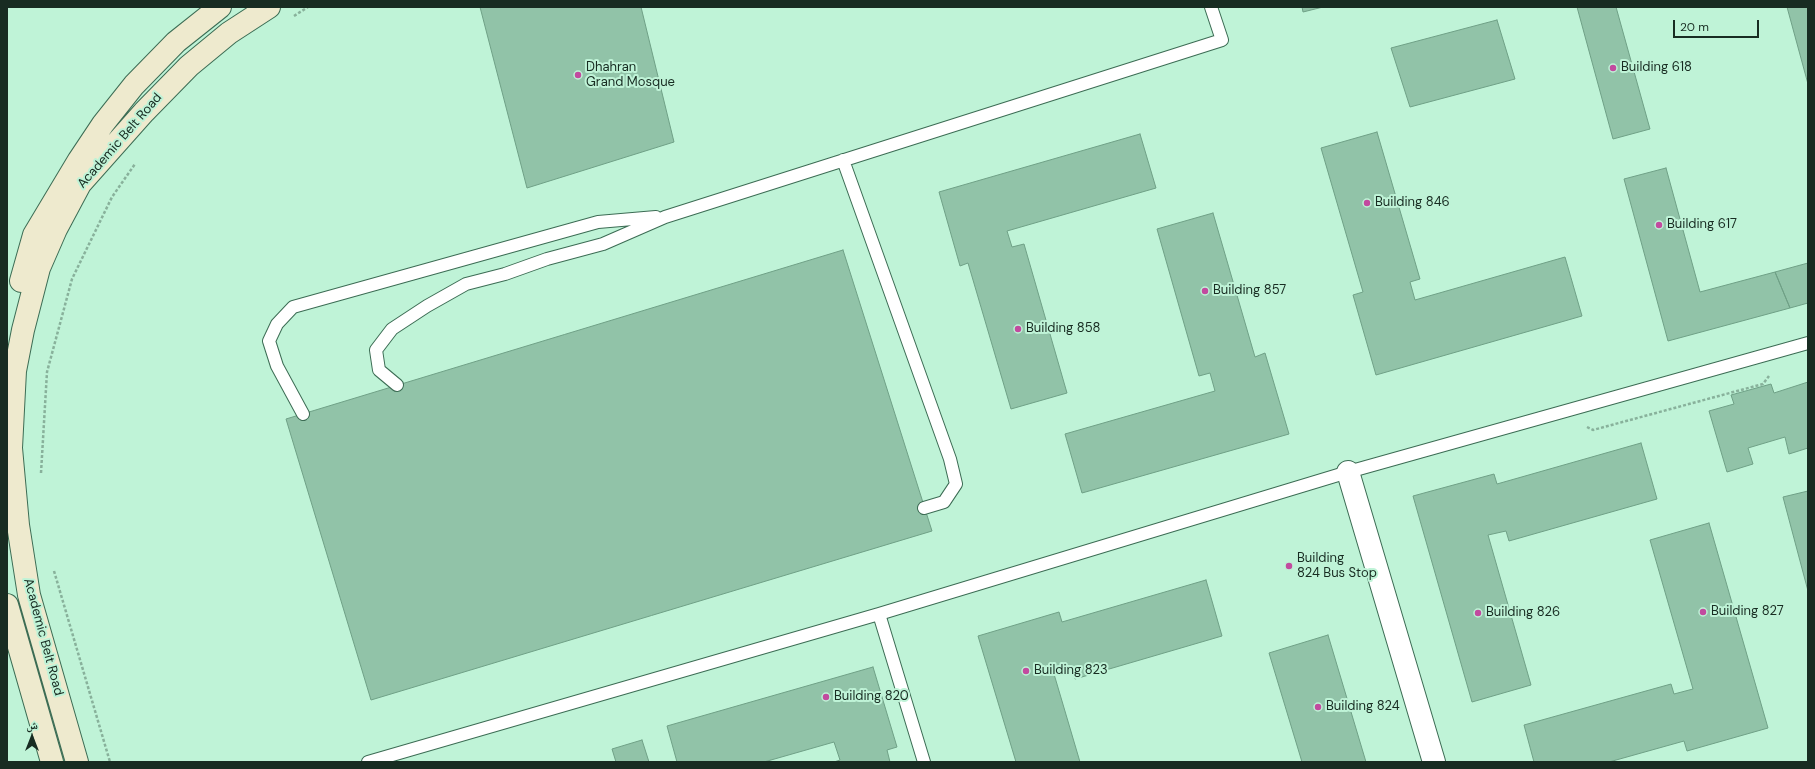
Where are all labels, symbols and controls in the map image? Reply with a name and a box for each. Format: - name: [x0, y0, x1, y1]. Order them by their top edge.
- scale bar: [1675, 12, 1761, 38]
- text: 20 m: [1680, 19, 1709, 35]
- place label: Dhahran Grand Mosque: [586, 60, 675, 91]
- place label: Building 618: [1621, 60, 1692, 76]
- marker: Building 618: [1608, 63, 1618, 73]
- marker: Dhahran Grand Mosque: [573, 70, 583, 80]
- street label: Academic Belt Road: [74, 90, 166, 192]
- place label: Building 846: [1375, 195, 1450, 211]
- marker: Building 846: [1362, 198, 1372, 208]
- place label: Building 617: [1667, 217, 1737, 233]
- marker: Building 617: [1654, 220, 1664, 230]
- place label: Building 857: [1213, 283, 1286, 299]
- marker: Building 857: [1200, 286, 1210, 296]
- place label: Building 858: [1026, 321, 1100, 337]
- marker: Building 858: [1013, 324, 1023, 334]
- place label: Building 824 Bus Stop: [1297, 551, 1377, 582]
- marker: Building 824 Bus Stop: [1284, 561, 1294, 571]
- street label: Academic Belt Road: [20, 577, 66, 697]
- place label: Building 827: [1711, 604, 1784, 620]
- place label: Building 826: [1486, 605, 1560, 621]
- marker: Building 827: [1698, 607, 1708, 617]
- marker: Building 826: [1473, 608, 1483, 618]
- place label: Building 823: [1034, 663, 1108, 679]
- marker: Building 823: [1021, 666, 1031, 676]
- place label: Building 820: [834, 689, 909, 705]
- marker: Building 820: [821, 692, 831, 702]
- place label: Building 824: [1326, 699, 1400, 715]
- marker: Building 824: [1313, 702, 1323, 712]
- north arrow: [12, 717, 52, 757]
- text: ش: [26, 718, 38, 732]

